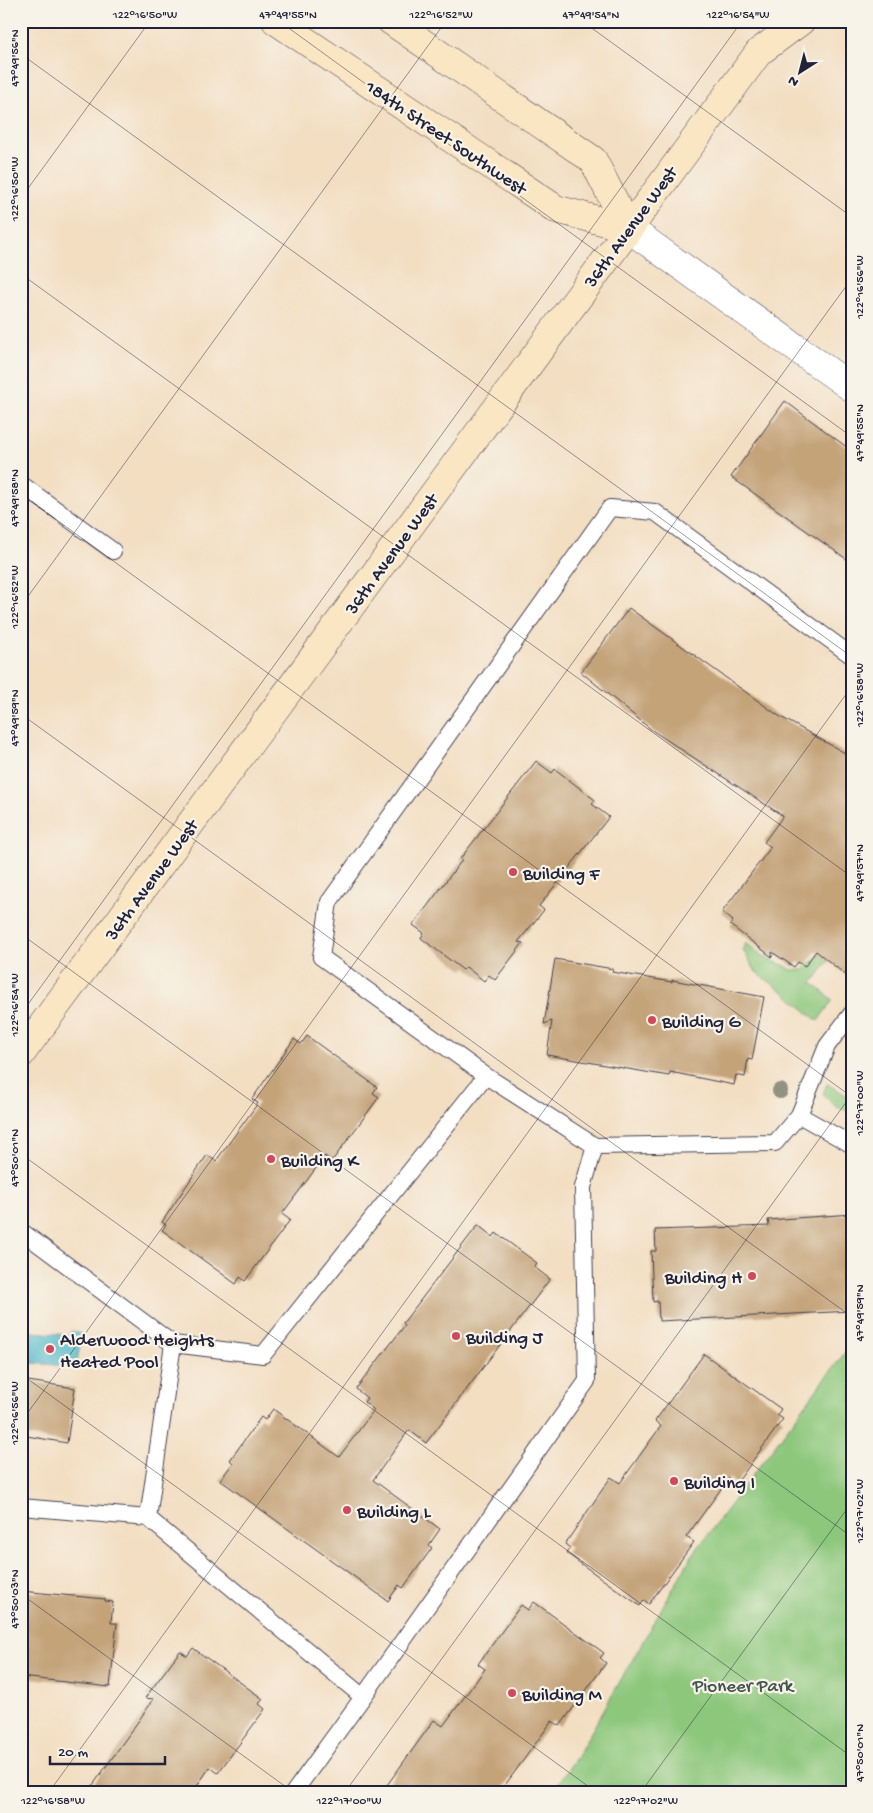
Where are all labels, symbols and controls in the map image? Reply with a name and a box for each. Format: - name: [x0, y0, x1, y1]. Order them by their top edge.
- text: 122°16'50"W: [112, 9, 177, 23]
- text: 47°49'55"N: [259, 9, 317, 23]
- text: 122°16'52"W: [408, 9, 473, 23]
- text: 47°49'54"N: [563, 9, 620, 23]
- text: 122°16'54"W: [705, 9, 770, 23]
- text: 47°49'56"N: [9, 29, 23, 87]
- north arrow: [776, 48, 826, 98]
- text: N: [785, 71, 803, 90]
- street label: 184th Street Southwest: [359, 76, 532, 203]
- text: 122°16'50"W: [9, 157, 23, 222]
- street label: 36th Avenue West: [580, 161, 685, 294]
- text: 122°16'56"W: [854, 255, 868, 320]
- text: 47°49'55"N: [854, 404, 868, 462]
- text: 47°49'58"N: [9, 469, 23, 527]
- street label: 36th Avenue West: [341, 488, 446, 621]
- text: 122°16'52"W: [9, 565, 23, 630]
- text: 122°16'58"W: [854, 663, 868, 728]
- text: 47°49'59"N: [9, 689, 23, 747]
- street label: 36th Avenue West: [101, 814, 206, 947]
- text: 47°49'57"N: [854, 844, 868, 902]
- place label: Building F: [522, 864, 601, 887]
- marker: Building F: [507, 866, 519, 878]
- text: 122°16'54"W: [9, 973, 23, 1038]
- place label: Building G: [661, 1012, 742, 1035]
- marker: Building G: [646, 1014, 658, 1026]
- text: 122°17'00"W: [854, 1071, 868, 1136]
- text: 47°50'01"N: [9, 1129, 23, 1187]
- place label: Building K: [280, 1151, 361, 1174]
- marker: Building K: [265, 1153, 277, 1165]
- place label: Building H: [664, 1268, 742, 1291]
- marker: Building H: [746, 1270, 758, 1282]
- text: 47°49'59"N: [854, 1284, 868, 1342]
- place label: Building J: [465, 1328, 544, 1351]
- place label: Alderwood Heights Heated Pool: [60, 1330, 215, 1375]
- marker: Building J: [450, 1330, 462, 1342]
- marker: Alderwood Heights Heated Pool: [44, 1343, 56, 1355]
- text: 122°16'56"W: [9, 1381, 23, 1446]
- place label: Building I: [683, 1473, 755, 1496]
- marker: Building I: [668, 1475, 680, 1487]
- text: 122°17'02"W: [854, 1479, 868, 1544]
- place label: Building L: [356, 1502, 432, 1525]
- marker: Building L: [341, 1504, 353, 1516]
- text: 47°50'03"N: [9, 1569, 23, 1629]
- park label: Pioneer Park: [692, 1676, 795, 1699]
- place label: Building M: [521, 1685, 603, 1708]
- marker: Building M: [506, 1687, 518, 1699]
- text: 47°50'01"N: [854, 1724, 868, 1782]
- scale bar: [50, 1733, 165, 1765]
- text: 20 m: [58, 1744, 88, 1762]
- text: 122°16'58"W: [20, 1795, 85, 1809]
- text: 122°17'00"W: [316, 1795, 381, 1809]
- text: 122°17'02"W: [613, 1795, 678, 1809]

